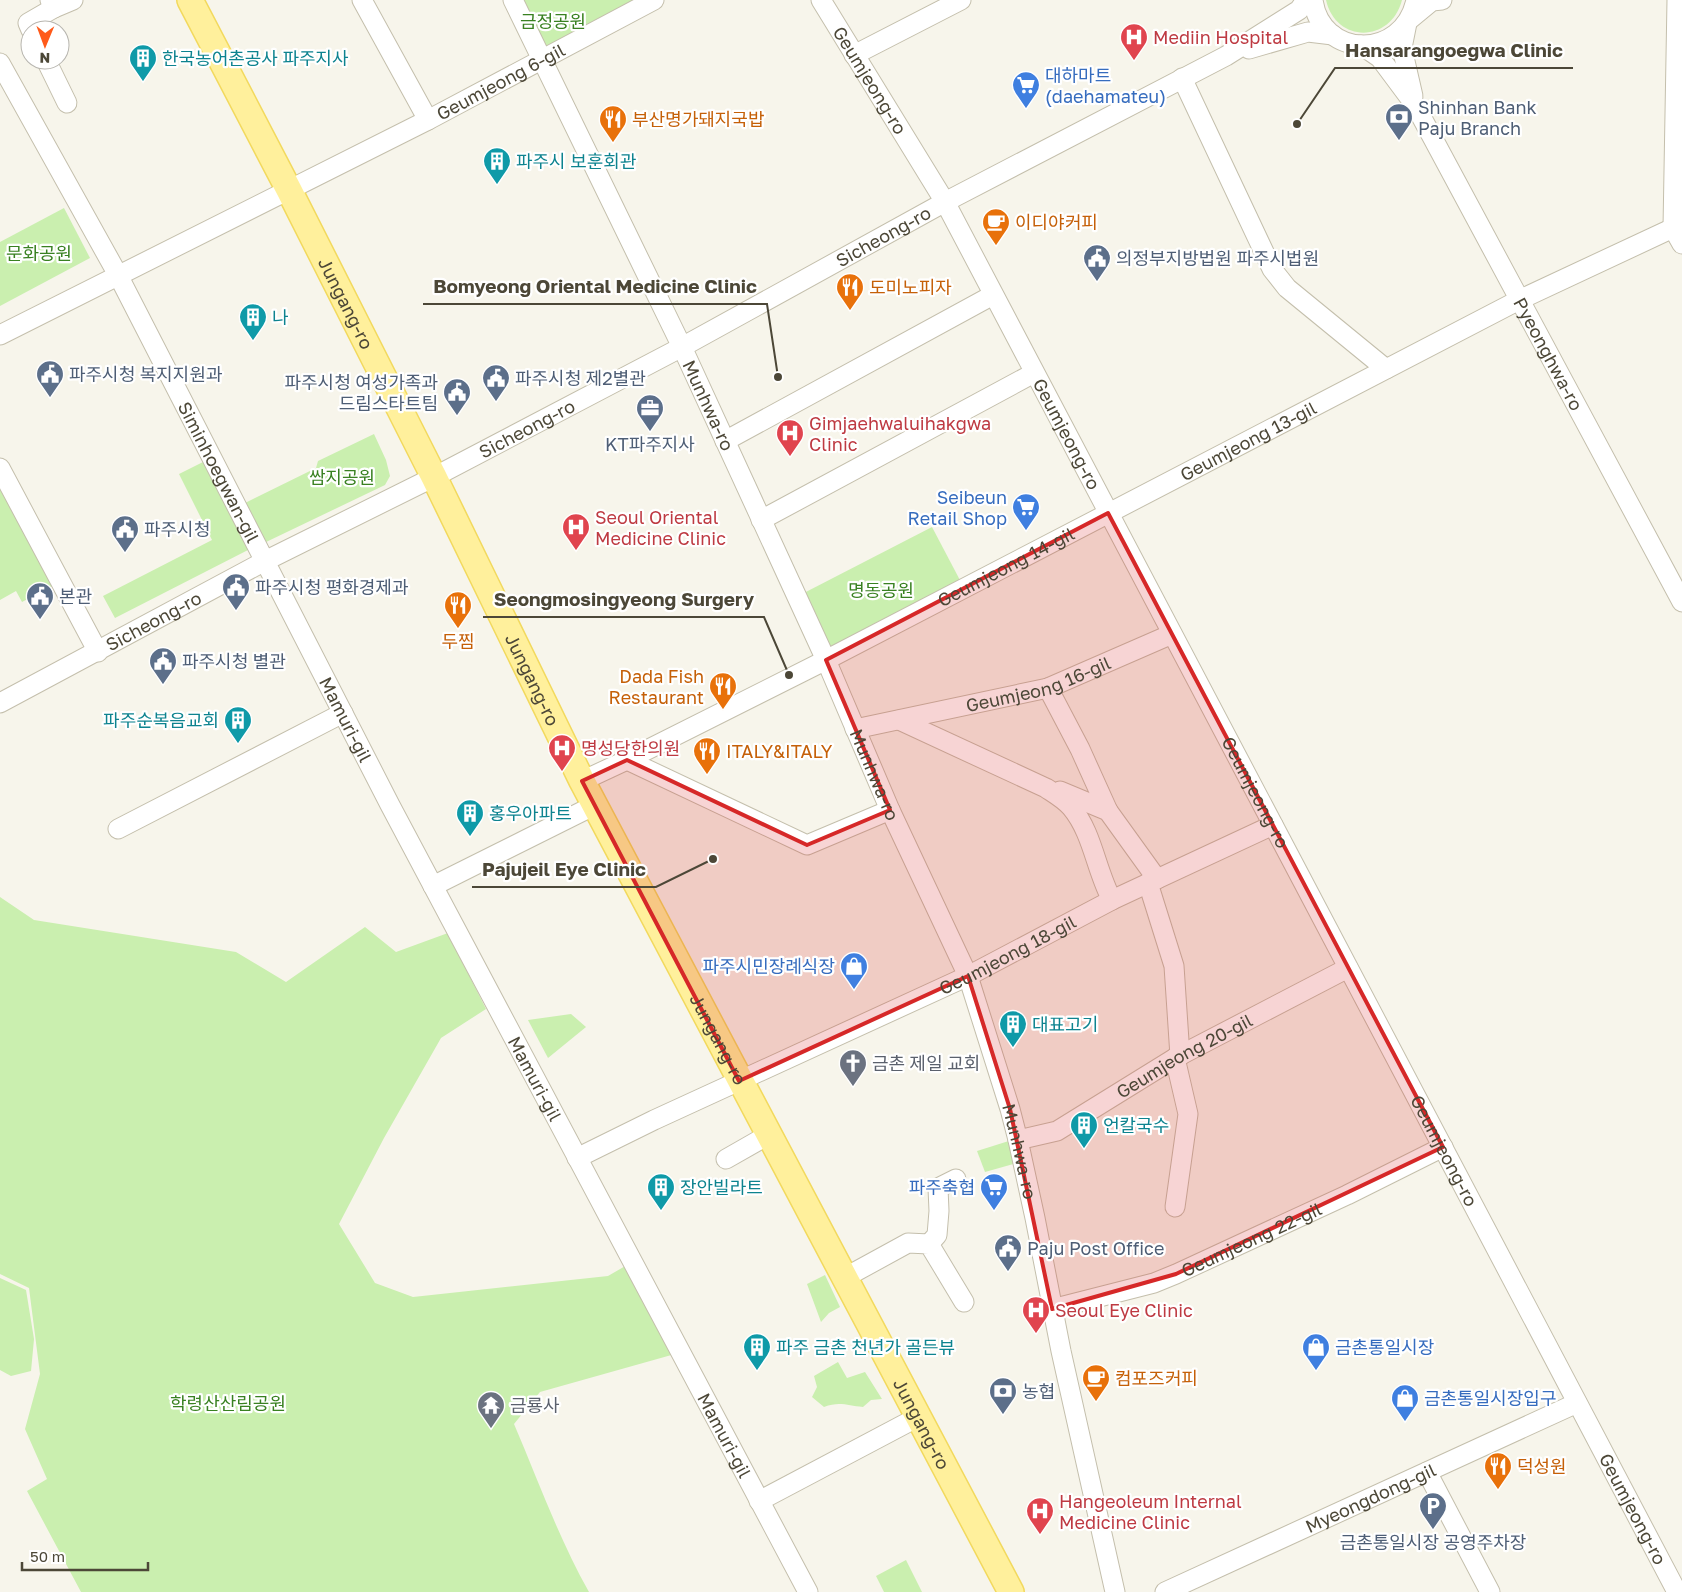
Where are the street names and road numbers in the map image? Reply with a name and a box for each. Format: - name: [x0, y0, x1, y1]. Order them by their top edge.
- street label: Geumjeong-ro: [829, 22, 912, 138]
- street label: Geumjeong 6-gil: [433, 38, 569, 125]
- street label: Sicheong-ro: [832, 201, 934, 271]
- street label: Jungang-ro: [314, 254, 378, 353]
- street label: Pyeonghwa-ro: [1509, 293, 1588, 414]
- street label: Munhwa-ro: [678, 356, 739, 454]
- street label: Geumjeong-ro: [1029, 374, 1105, 493]
- street label: Sicheong-ro: [475, 394, 578, 463]
- street label: Geumjeong 13-gil: [1176, 396, 1320, 485]
- street label: Siminhoegwan-gil: [174, 398, 264, 546]
- street label: Geumjeong 14-gil: [934, 522, 1078, 611]
- street label: Sicheong-ro: [102, 586, 205, 655]
- street label: Jungang-ro: [501, 630, 564, 729]
- street label: Geumjeong 16-gil: [964, 651, 1114, 716]
- street label: Mamuri-gil: [315, 673, 377, 766]
- street label: Munhwa-ro: [846, 725, 904, 824]
- street label: Geumjeong-ro: [1217, 733, 1294, 852]
- street label: Geumjeong 18-gil: [935, 910, 1080, 999]
- street label: Jungang-ro: [686, 990, 752, 1088]
- street label: Geumjeong 20-gil: [1112, 1009, 1256, 1103]
- street label: Mamuri-gil: [504, 1032, 567, 1125]
- street label: Geumjeong-ro: [1406, 1091, 1483, 1210]
- street label: Munhwa-ro: [998, 1101, 1042, 1201]
- street label: Geumjeong 22-gil: [1178, 1197, 1325, 1281]
- street label: Jungang-ro: [889, 1374, 955, 1473]
- street label: Mamuri-gil: [693, 1389, 756, 1482]
- street label: Geumjeong-ro: [1595, 1449, 1672, 1568]
- street label: Myeongdong-gil: [1302, 1458, 1439, 1537]

